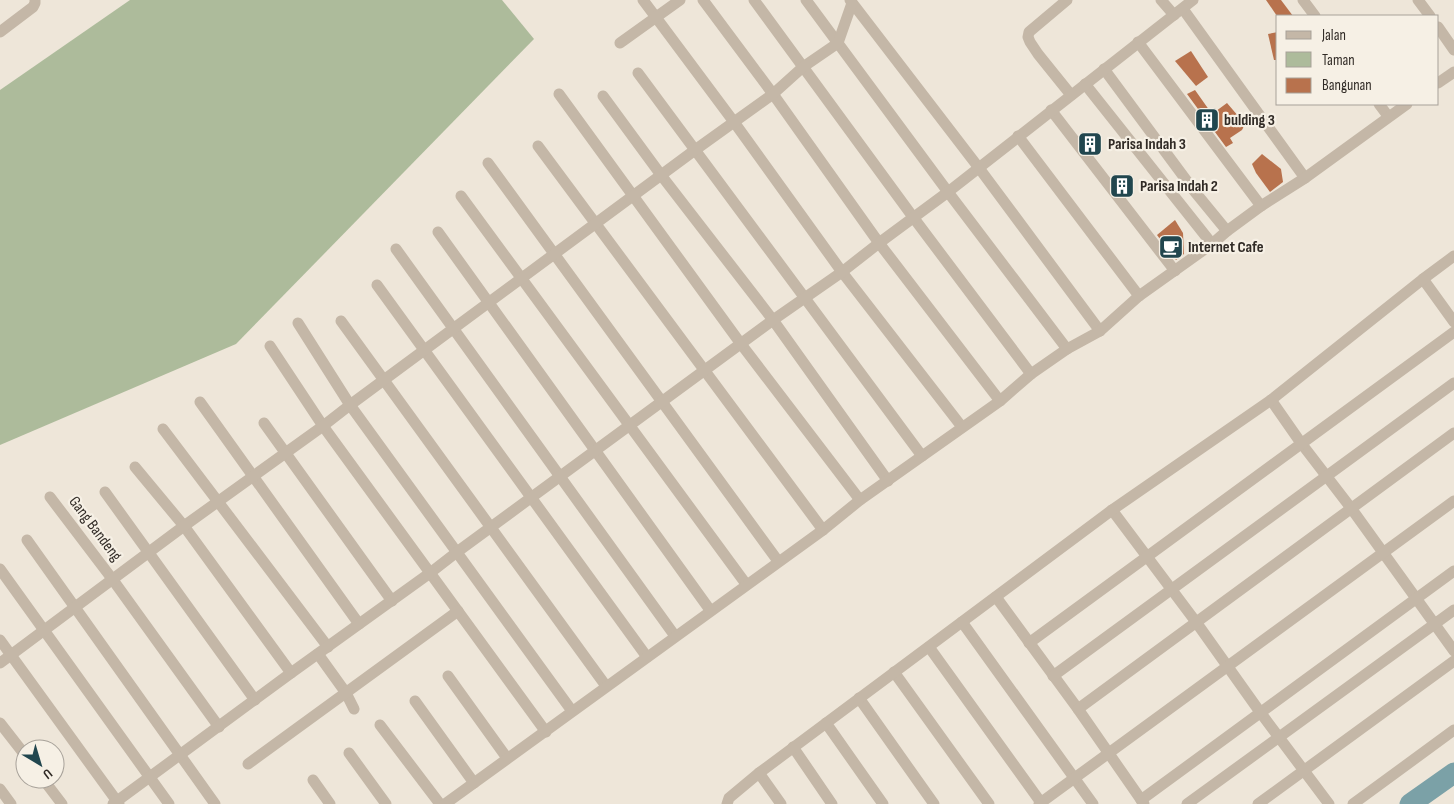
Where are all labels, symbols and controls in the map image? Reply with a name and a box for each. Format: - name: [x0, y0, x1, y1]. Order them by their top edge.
- legend: [1276, 15, 1439, 105]
- text: Jalan: [1321, 26, 1346, 45]
- text: Taman: [1322, 51, 1355, 70]
- text: Bangunan: [1322, 76, 1372, 95]
- building icon: bulding 3: [1194, 107, 1220, 133]
- place label: bulding 3: [1224, 111, 1275, 130]
- building icon: Parisa Indah 3: [1077, 131, 1103, 157]
- place label: Parisa Indah 3: [1108, 135, 1186, 154]
- building icon: Parisa Indah 2: [1109, 173, 1135, 199]
- place label: Parisa Indah 2: [1140, 177, 1218, 196]
- cafe icon: Internet Cafe: [1158, 234, 1184, 260]
- place label: Internet Cafe: [1188, 238, 1264, 257]
- street label: Gang Bandeng: [64, 493, 126, 565]
- north arrow: [15, 739, 65, 789]
- text: U: [40, 765, 56, 783]

